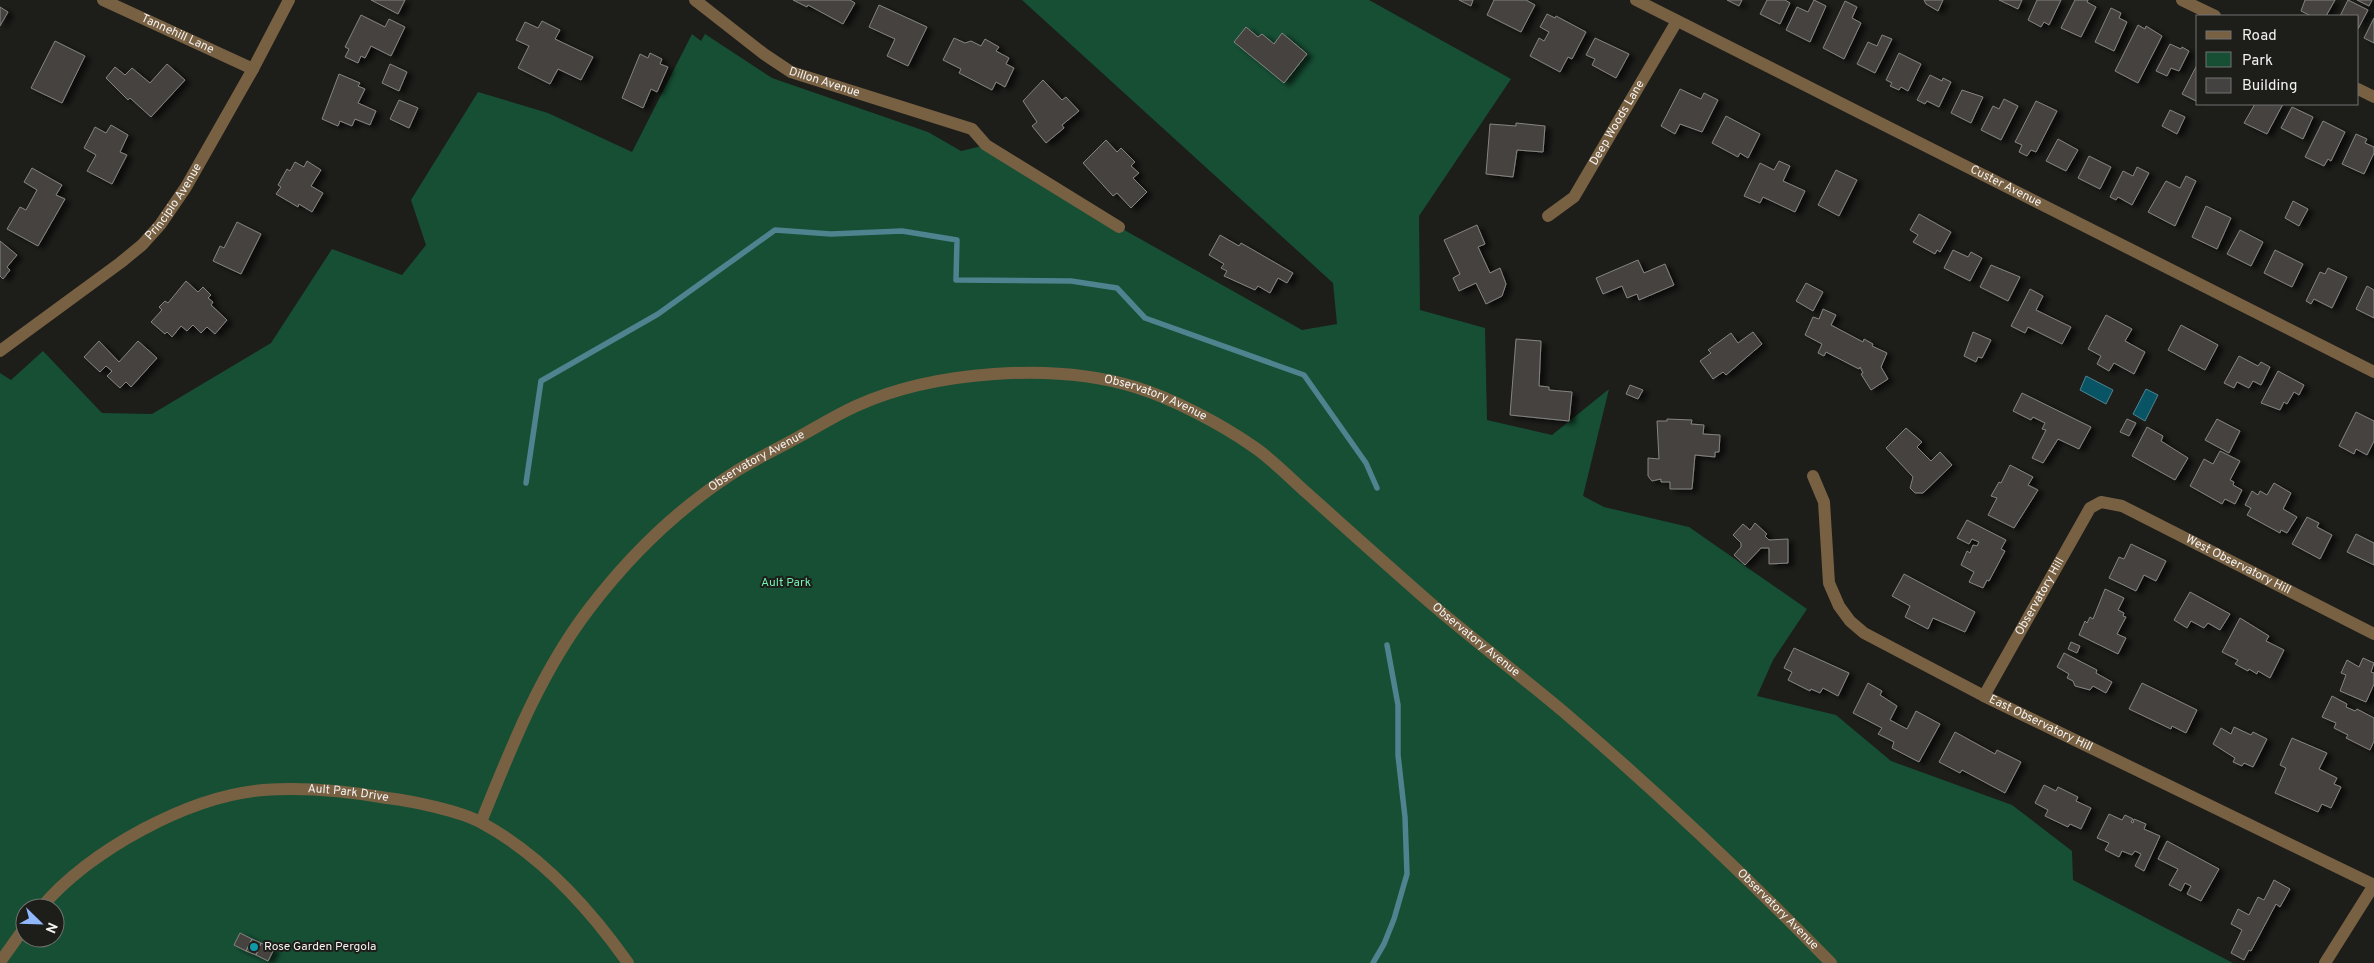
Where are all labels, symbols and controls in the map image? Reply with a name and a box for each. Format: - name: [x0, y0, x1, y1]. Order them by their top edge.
- street label: Tannehill Lane: [138, 11, 217, 58]
- legend: [2196, 15, 2359, 105]
- text: Road: [2242, 27, 2277, 46]
- text: Park: [2242, 52, 2273, 71]
- street label: Dillon Avenue: [787, 64, 862, 101]
- street label: Deep Woods Lane: [1586, 77, 1649, 168]
- text: Building: [2242, 77, 2297, 96]
- street label: Principio Avenue: [142, 160, 206, 244]
- street label: Custer Avenue: [1967, 162, 2044, 211]
- street label: Observatory Avenue: [1103, 372, 1210, 425]
- street label: Observatory Avenue: [705, 427, 808, 496]
- street label: West Observatory Hill: [2183, 532, 2294, 598]
- street label: Observatory Hill: [2012, 555, 2068, 639]
- park label: Ault Park: [761, 575, 811, 591]
- street label: Observatory Avenue: [1428, 599, 1523, 681]
- street label: East Observatory Hill: [1986, 692, 2095, 755]
- street label: Ault Park Drive: [307, 781, 390, 806]
- street label: Observatory Avenue: [1733, 866, 1822, 954]
- north arrow: [15, 898, 65, 948]
- text: N: [41, 920, 60, 935]
- place label: Rose Garden Pergola: [264, 939, 376, 955]
- marker: Rose Garden Pergola: [248, 941, 260, 953]

